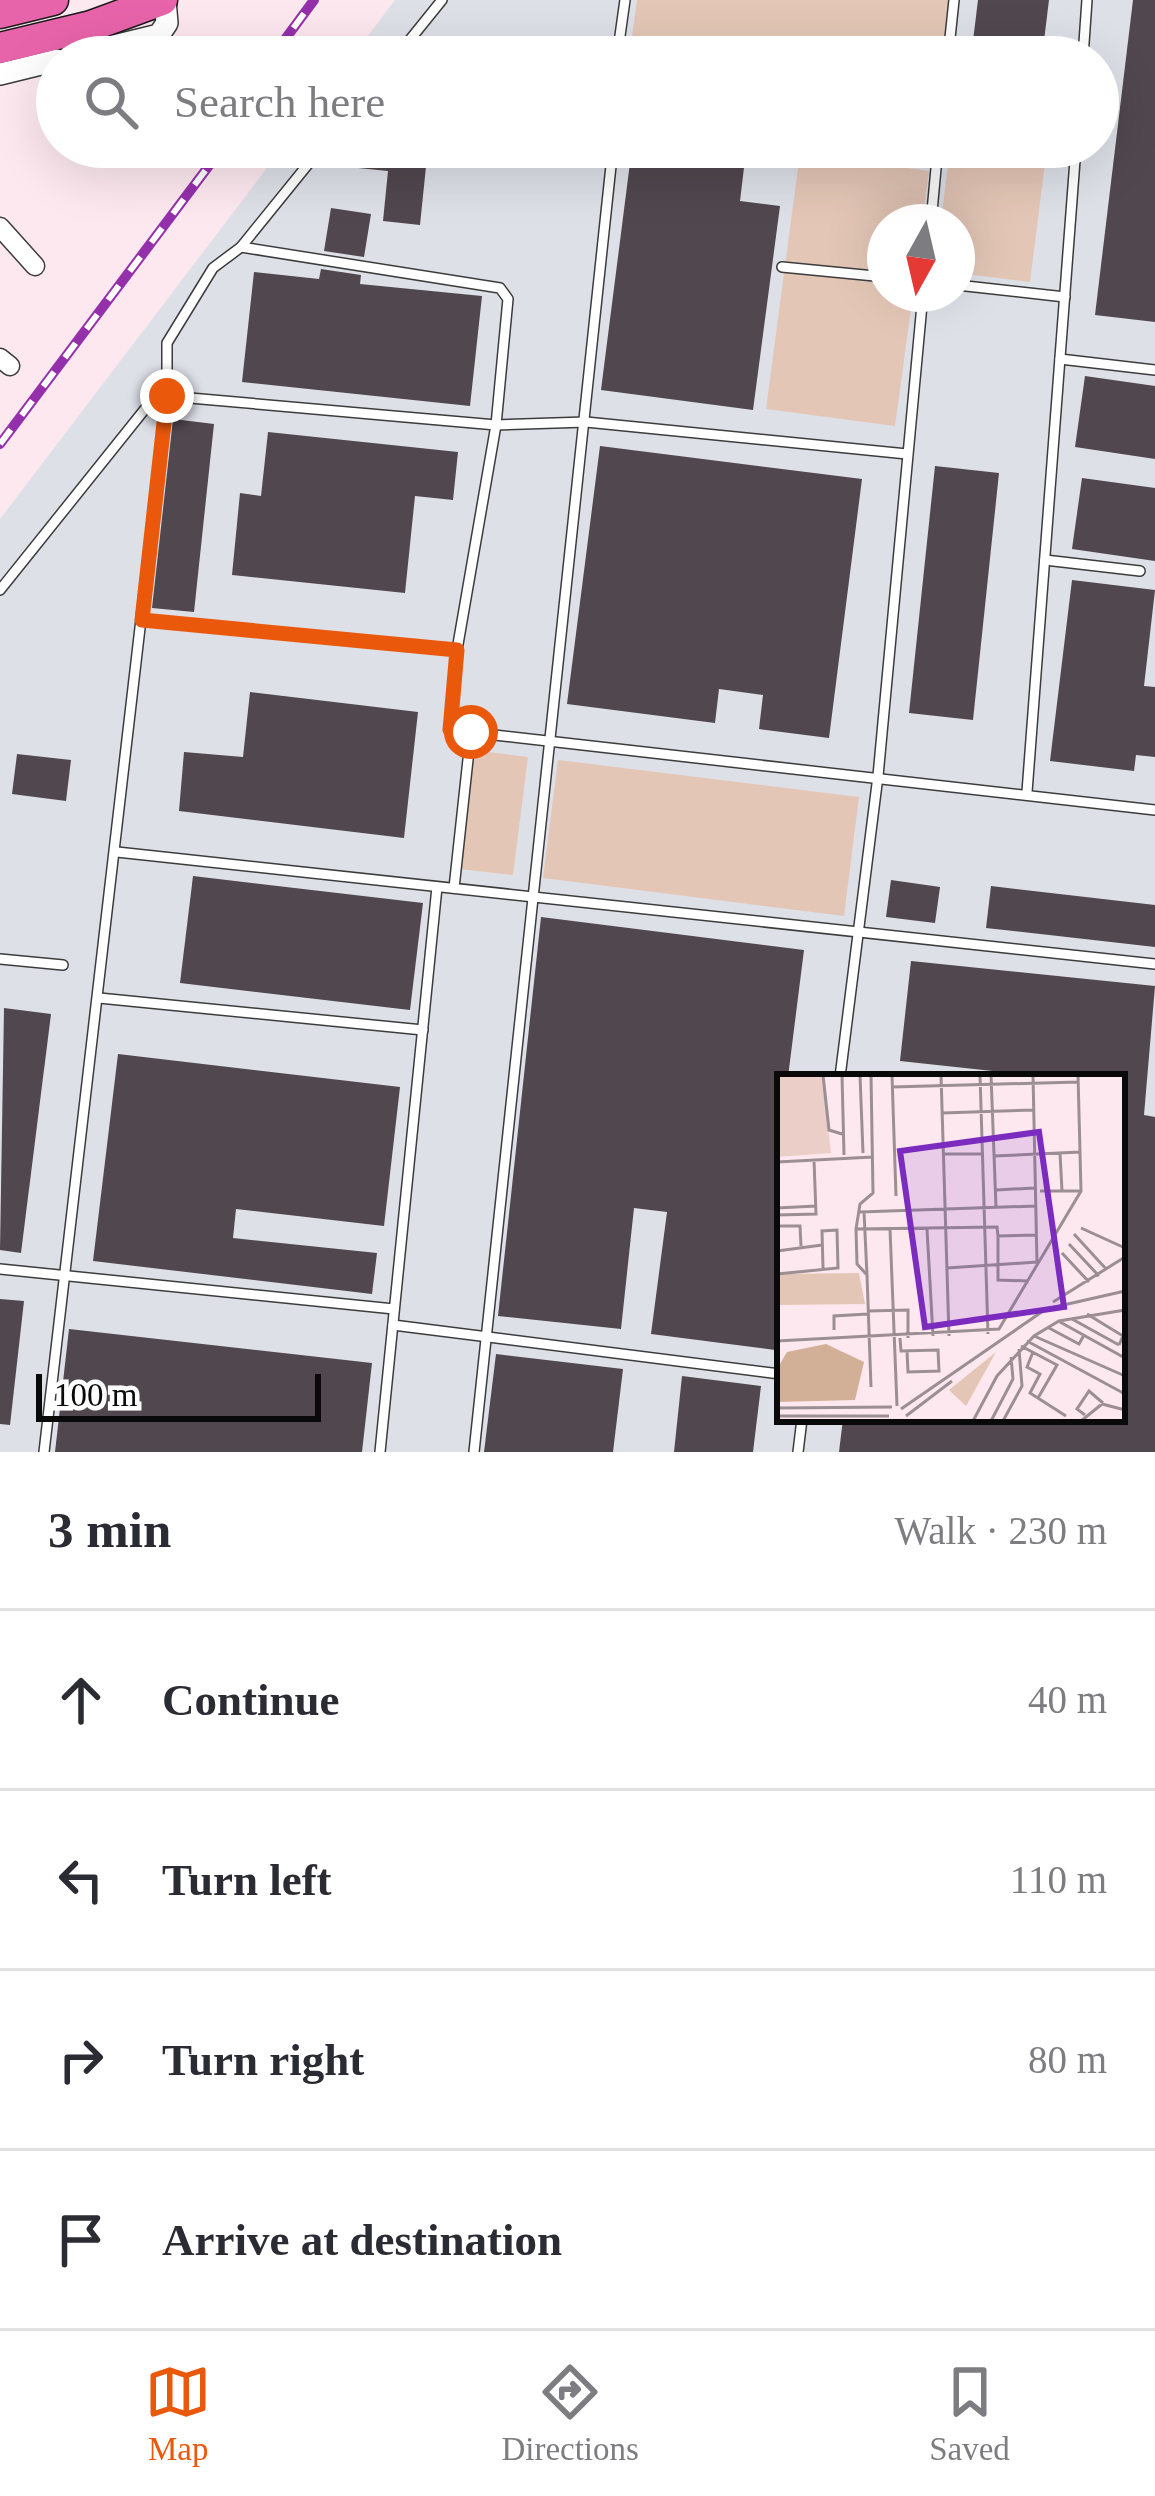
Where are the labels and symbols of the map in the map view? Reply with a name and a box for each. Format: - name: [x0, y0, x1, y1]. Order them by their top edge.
- north arrow: [867, 204, 975, 312]
- route end: [140, 369, 194, 423]
- route start: [444, 705, 498, 759]
- inset map: [777, 1074, 1125, 1422]
- scale bar: [36, 1368, 321, 1421]

